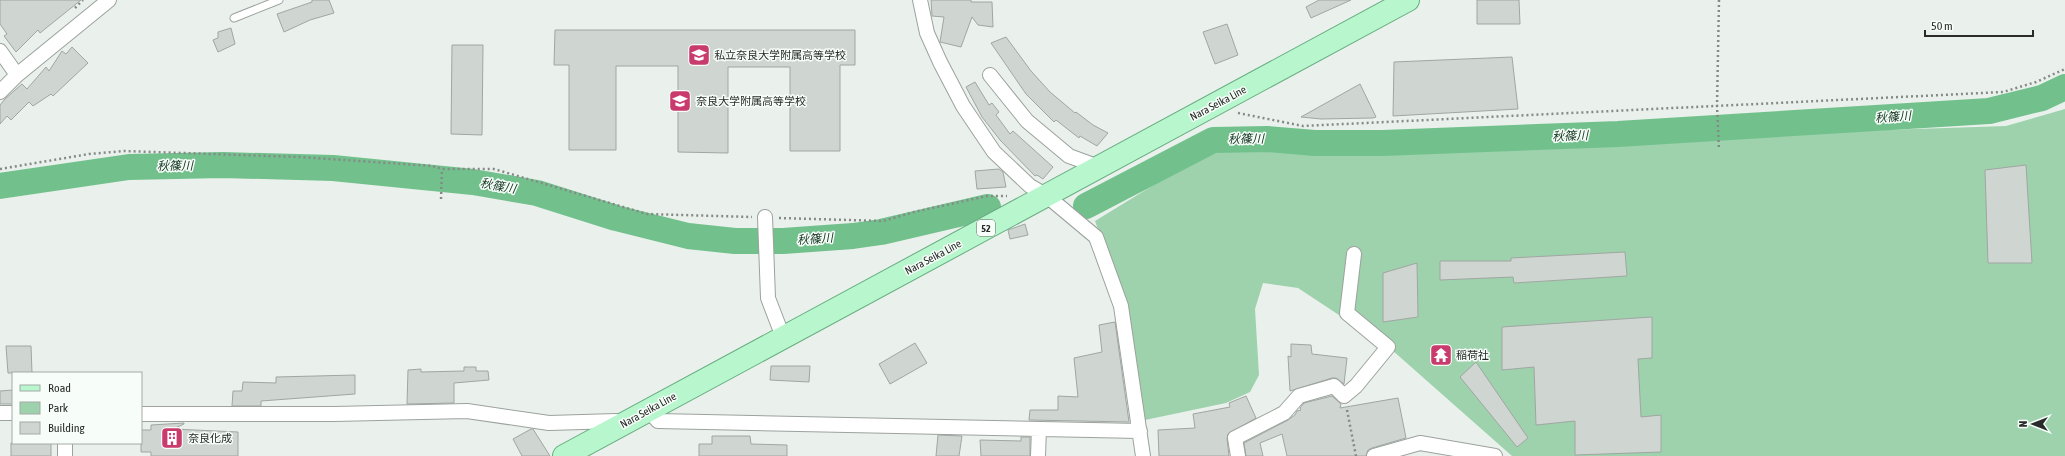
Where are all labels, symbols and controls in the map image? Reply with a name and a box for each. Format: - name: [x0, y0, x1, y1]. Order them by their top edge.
- scale bar: [1925, 12, 2033, 38]
- text: 50 m: [1931, 19, 1953, 33]
- school or university icon: 私立奈良大学附属高等学校: [686, 42, 712, 68]
- place label: 私立奈良大学附属高等学校: [714, 49, 846, 61]
- street label: Nara Seika Line: [1188, 83, 1248, 123]
- school or university icon: 奈良大学附属高等学校: [667, 88, 693, 114]
- place label: 奈良大学附属高等学校: [696, 95, 806, 107]
- water label: 秋篠川: [1875, 109, 1913, 125]
- water label: 秋篠川: [1552, 128, 1590, 144]
- water label: 秋篠川: [1228, 132, 1266, 146]
- water label: 秋篠川: [157, 159, 195, 173]
- water label: 秋篠川: [479, 176, 519, 196]
- road number: 52: [977, 220, 995, 236]
- water label: 秋篠川: [797, 231, 835, 247]
- street label: Nara Seika Line: [903, 237, 963, 277]
- temple icon: 稲荷社: [1428, 342, 1454, 368]
- place label: 稲荷社: [1456, 349, 1489, 361]
- legend: [12, 372, 142, 444]
- text: Road: [48, 381, 71, 395]
- street label: Nara Seika Line: [618, 390, 678, 430]
- text: Park: [48, 401, 69, 415]
- north arrow: [2013, 404, 2053, 444]
- text: Building: [48, 421, 86, 435]
- text: N: [2017, 421, 2029, 427]
- building icon: 奈良化成: [159, 425, 185, 451]
- place label: 奈良化成: [188, 432, 232, 444]

